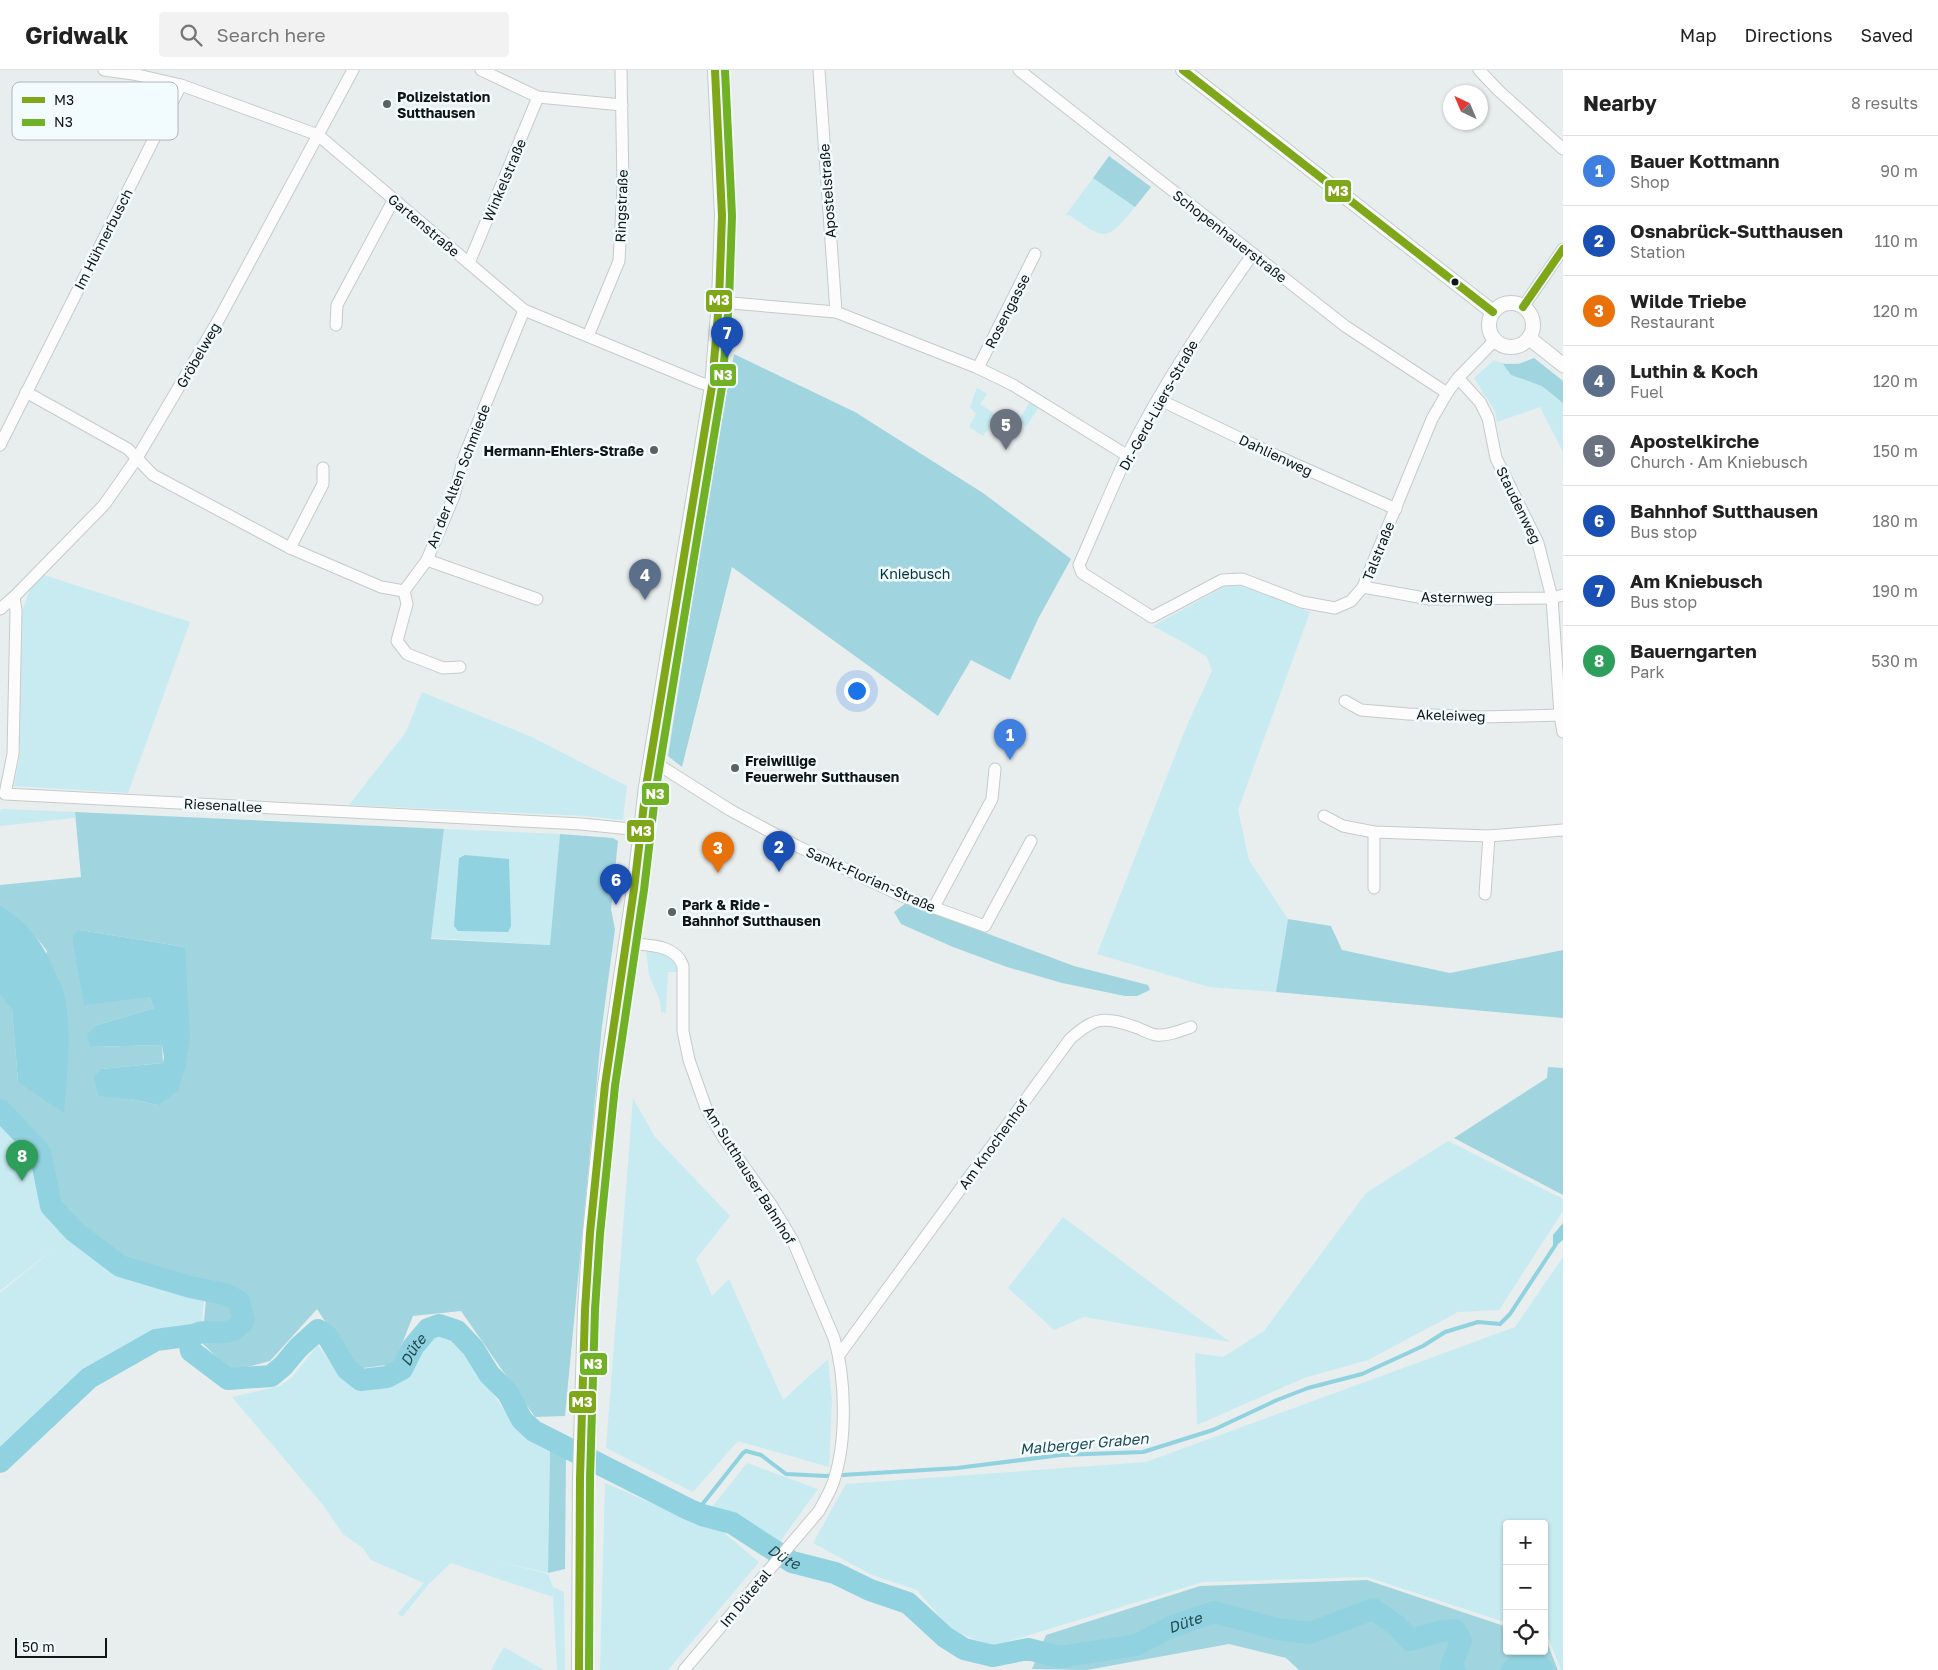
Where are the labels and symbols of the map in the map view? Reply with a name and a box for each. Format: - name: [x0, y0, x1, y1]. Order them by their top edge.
- legend: [12, 82, 178, 140]
- north arrow: [1443, 85, 1488, 130]
- place label: Polizeistation Sutthausen: [397, 88, 490, 121]
- text: M3: [54, 91, 74, 108]
- marker: Polizeistation Sutthausen: [381, 98, 393, 110]
- text: N3: [54, 113, 73, 130]
- street label: Winkelstraße: [479, 136, 529, 224]
- street label: Apostelstraße: [815, 143, 839, 239]
- street label: Ringstraße: [611, 169, 631, 243]
- line badge: M3: [1324, 179, 1352, 203]
- text: M3: [1328, 182, 1349, 199]
- street label: Im Hühnerbusch: [70, 186, 136, 292]
- street label: Schopenhauerstraße: [1170, 186, 1290, 286]
- street label: Gartenstraße: [385, 190, 463, 260]
- street label: Rosengasse: [981, 271, 1033, 351]
- unlabelled marker: [1450, 277, 1460, 287]
- line badge: M3: [705, 289, 733, 313]
- text: M3: [709, 291, 730, 308]
- pin: 7: [711, 317, 743, 358]
- street label: Gröbelweg: [172, 319, 224, 391]
- street label: Dr.-Gerd-Lüers-Straße: [1115, 337, 1201, 473]
- line badge: N3: [709, 363, 737, 387]
- text: N3: [713, 366, 733, 383]
- street label: An der Alten Schmiede: [423, 402, 493, 550]
- pin: 5: [990, 409, 1022, 450]
- street label: Dahlienweg: [1237, 431, 1315, 479]
- place label: Hermann-Ehlers-Straße: [483, 442, 644, 459]
- marker: Hermann-Ehlers-Straße: [648, 444, 660, 456]
- street label: Staudenweg: [1493, 464, 1545, 546]
- street label: Talstraße: [1358, 519, 1398, 583]
- pin: 4: [629, 559, 661, 600]
- park label: Kniebusch: [880, 565, 950, 582]
- street label: Asternweg: [1421, 588, 1493, 606]
- your location: [844, 678, 870, 704]
- street label: Akeleiweg: [1416, 705, 1486, 725]
- pin: 1: [994, 719, 1026, 760]
- place label: Freiwillige Feuerwehr Sutthausen: [745, 752, 899, 785]
- marker: Freiwillige Feuerwehr Sutthausen: [729, 762, 741, 774]
- line badge: N3: [641, 782, 670, 806]
- text: N3: [645, 785, 665, 802]
- street label: Riesenallee: [183, 794, 263, 816]
- line badge: M3: [626, 819, 655, 843]
- text: M3: [631, 822, 652, 839]
- pin: 2: [763, 831, 795, 872]
- pin: 3: [702, 832, 734, 873]
- street label: Sankt-Florian-Straße: [804, 843, 938, 915]
- pin: 6: [600, 864, 632, 905]
- place label: Park & Ride - Bahnhof Sutthausen: [682, 896, 821, 929]
- marker: Park & Ride - Bahnhof Sutthausen: [666, 906, 678, 918]
- street label: Am Knochenhof: [955, 1096, 1031, 1192]
- street label: Am Sutthauser Bahnhof: [700, 1103, 800, 1247]
- pin: 8: [6, 1140, 38, 1181]
- water label: Düte: [396, 1329, 430, 1369]
- line badge: N3: [579, 1352, 608, 1376]
- text: N3: [583, 1355, 603, 1372]
- line badge: M3: [568, 1390, 597, 1414]
- text: M3: [572, 1393, 593, 1410]
- water label: Malberger Graben: [1019, 1428, 1150, 1459]
- water label: Düte: [765, 1540, 803, 1573]
- street label: Im Dütetal: [716, 1566, 774, 1630]
- water label: Düte: [1166, 1608, 1205, 1636]
- scale bar: [15, 1635, 108, 1658]

